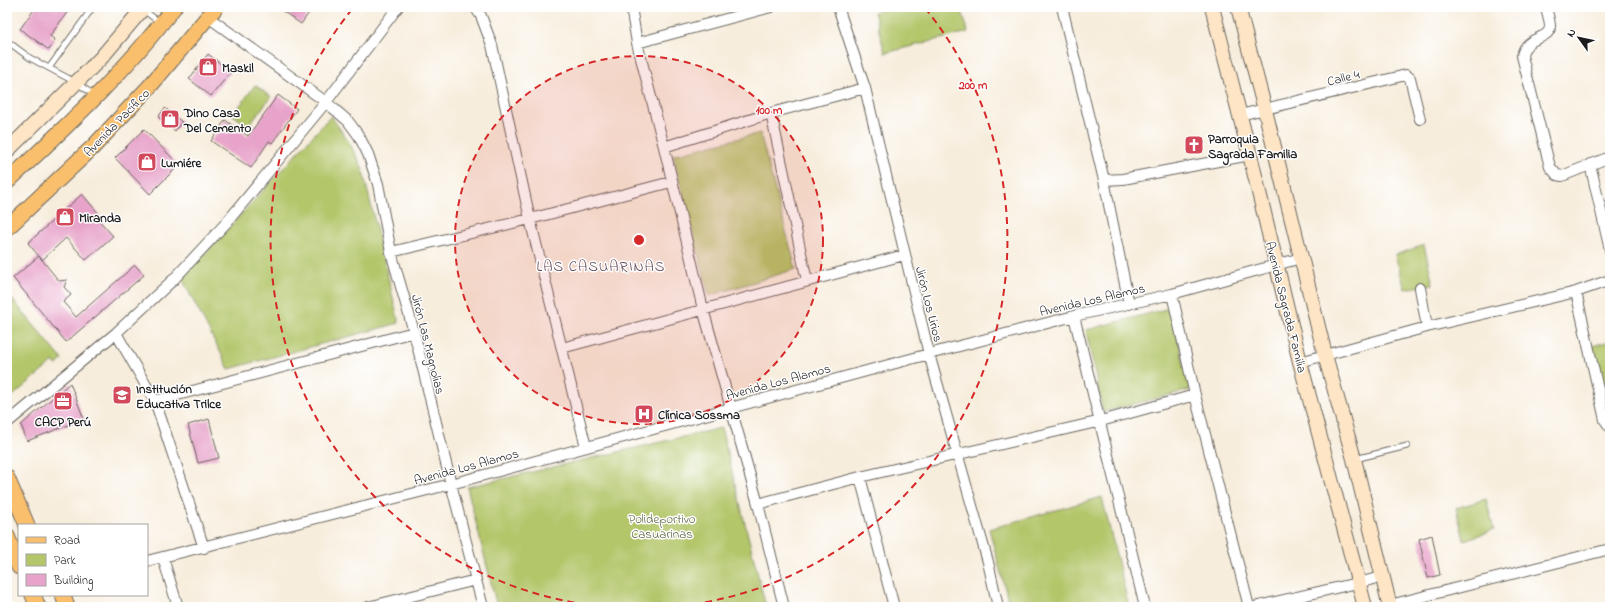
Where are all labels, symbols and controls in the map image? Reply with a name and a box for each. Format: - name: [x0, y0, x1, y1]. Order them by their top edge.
- north arrow: [1559, 18, 1599, 58]
- text: N: [1563, 26, 1580, 41]
- shop icon: Maskil: [197, 56, 219, 78]
- place label: Maskil: [222, 59, 254, 78]
- street label: Calle 4: [1325, 65, 1362, 92]
- text: 200 m: [958, 77, 988, 95]
- street label: Avenida Pacífico: [80, 84, 155, 161]
- text: 100 m: [756, 102, 783, 120]
- place label: Dino Casa Del Cemento: [183, 104, 251, 138]
- shop icon: Dino Casa Del Cemento: [159, 108, 181, 130]
- place label: Parroquia Sagrada Familia: [1208, 130, 1297, 166]
- church icon: Parroquia Sagrada Familia: [1183, 134, 1205, 156]
- shop icon: Lumiére: [136, 151, 158, 173]
- place label: Lumiére: [161, 154, 202, 173]
- shop icon: Miranda: [54, 206, 76, 228]
- place label: Miranda: [79, 209, 121, 228]
- centre of rings: [632, 233, 646, 247]
- street label: Avenida Sagrada Familia: [1259, 240, 1311, 375]
- district label: LAS CASUARINAS: [537, 256, 665, 278]
- street label: Jirón Los Lirios: [910, 264, 947, 345]
- street label: Avenida Los Alamos: [1038, 279, 1147, 322]
- street label: Jirón Las Magnolias: [405, 292, 449, 397]
- street label: Avenida Los Alamos: [724, 359, 833, 406]
- place label: Institución Educativa Trilce: [136, 380, 222, 414]
- school or university icon: Institución Educativa Trilce: [111, 384, 133, 406]
- office icon: CACP Perú: [52, 390, 74, 412]
- hospital icon: Clínica Sossma: [633, 403, 655, 425]
- place label: Clínica Sossma: [658, 406, 740, 425]
- place label: CACP Perú: [35, 413, 92, 432]
- street label: Avenida Los Alamos: [412, 444, 521, 491]
- park label: Polideportivo Casuarinas: [628, 510, 696, 544]
- legend: [18, 524, 148, 596]
- text: Road: [54, 532, 80, 550]
- text: Park: [54, 552, 76, 570]
- text: Building: [53, 572, 93, 591]

